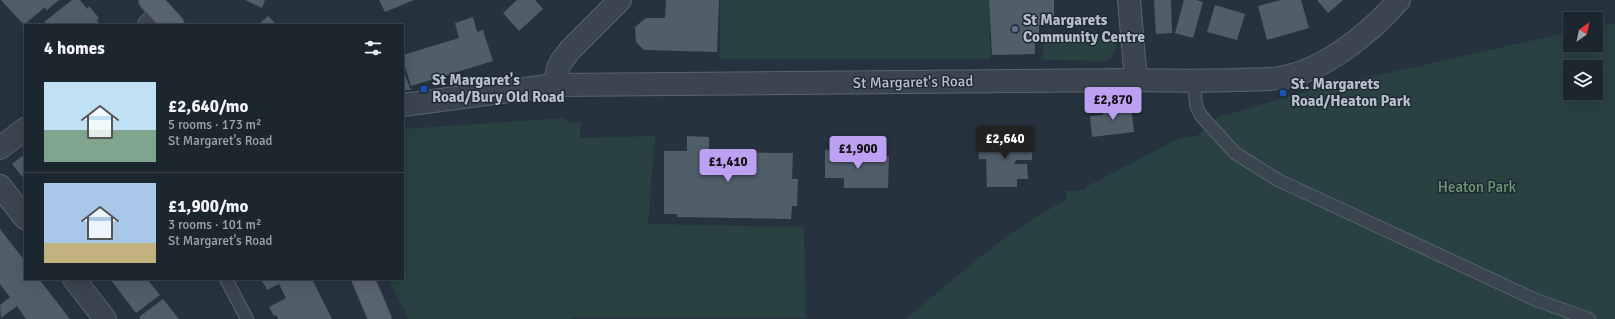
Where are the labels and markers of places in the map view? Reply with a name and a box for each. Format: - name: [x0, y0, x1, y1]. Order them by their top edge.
- place label: St Margarets Community Centre: [1023, 11, 1145, 46]
- marker: St Margarets Community Centre: [1010, 24, 1020, 34]
- place label: St Margaret's Road/Bury Old Road: [432, 71, 565, 106]
- place label: St. Margarets Road/Heaton Park: [1291, 75, 1411, 110]
- marker: St Margaret's Road/Bury Old Road: [419, 84, 429, 94]
- pin: £2,870: [1080, 87, 1146, 121]
- marker: St. Margarets Road/Heaton Park: [1278, 88, 1288, 98]
- pin: £2,640: [972, 126, 1038, 160]
- pin: £1,900: [825, 136, 891, 170]
- pin: £1,410: [695, 149, 761, 183]

